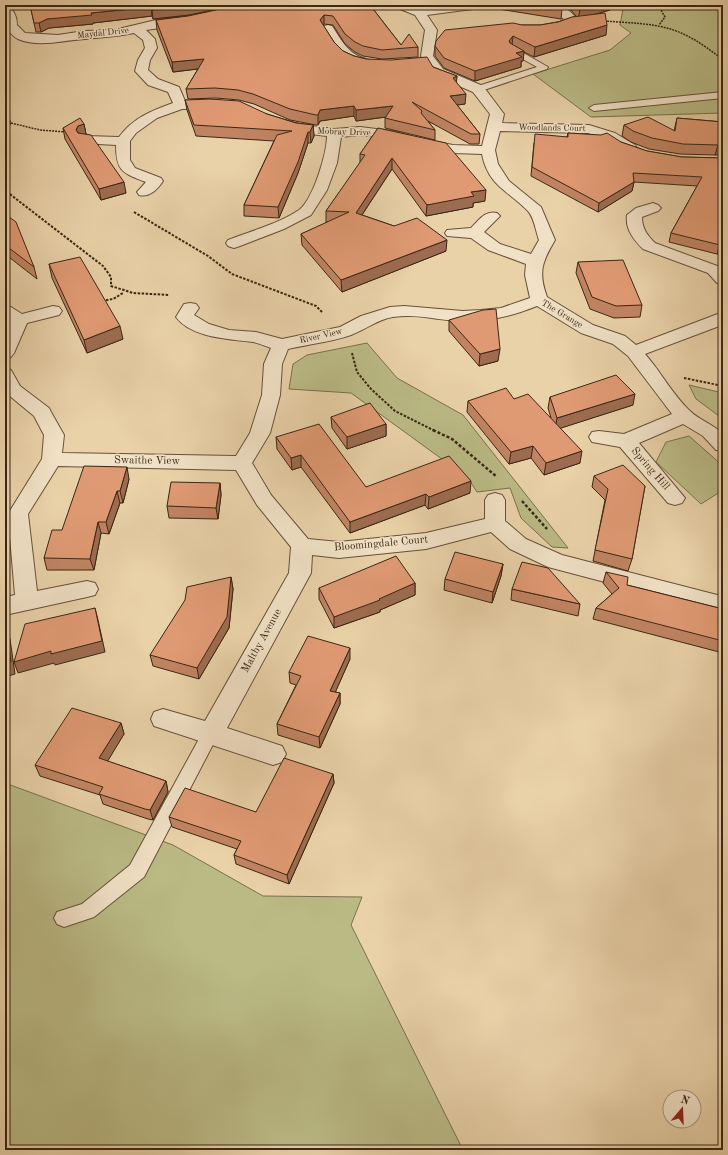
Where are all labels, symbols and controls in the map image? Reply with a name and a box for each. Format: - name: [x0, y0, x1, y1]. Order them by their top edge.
- street label: Maydal Drive: [77, 26, 129, 40]
- street label: Woodlands Court: [518, 123, 586, 133]
- street label: Mobray Drive: [317, 127, 371, 137]
- street label: The Grange: [540, 298, 584, 330]
- street label: River View: [299, 327, 343, 345]
- street label: Spring Hill: [629, 446, 671, 492]
- street label: Swaithe View: [114, 455, 181, 467]
- street label: Bloomingdale Court: [333, 534, 429, 554]
- street label: Maltby Avenue: [240, 607, 284, 675]
- north arrow: [662, 1089, 702, 1129]
- text: N: [679, 1094, 691, 1108]

